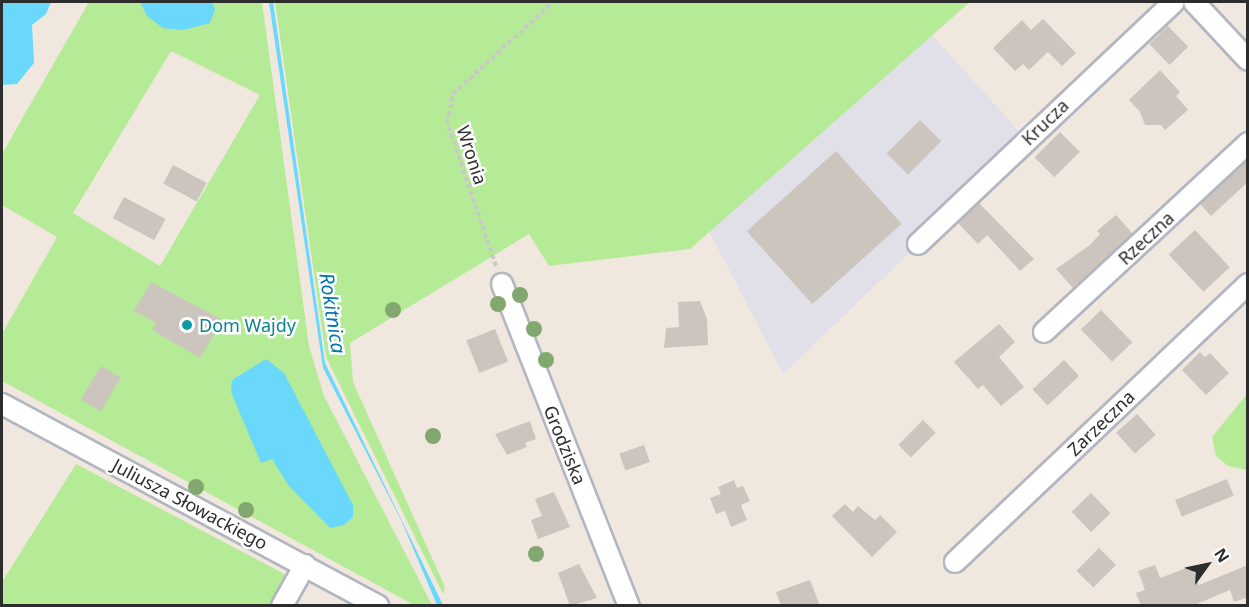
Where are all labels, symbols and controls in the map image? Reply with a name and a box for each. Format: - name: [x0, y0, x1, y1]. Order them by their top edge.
- street label: Krucza: [1017, 94, 1073, 150]
- street label: Wronia: [452, 123, 492, 187]
- street label: Rzeczna: [1114, 207, 1178, 269]
- water label: Rokitnica: [315, 271, 351, 355]
- place label: Dom Wajdy: [199, 314, 296, 336]
- marker: Dom Wajdy: [180, 318, 194, 332]
- street label: Zarzeczna: [1063, 386, 1139, 460]
- street label: Grodziska: [539, 402, 591, 488]
- street label: Juliusza Słowackiego: [109, 454, 271, 554]
- north arrow: [1177, 535, 1237, 595]
- text: N: [1209, 544, 1235, 567]

